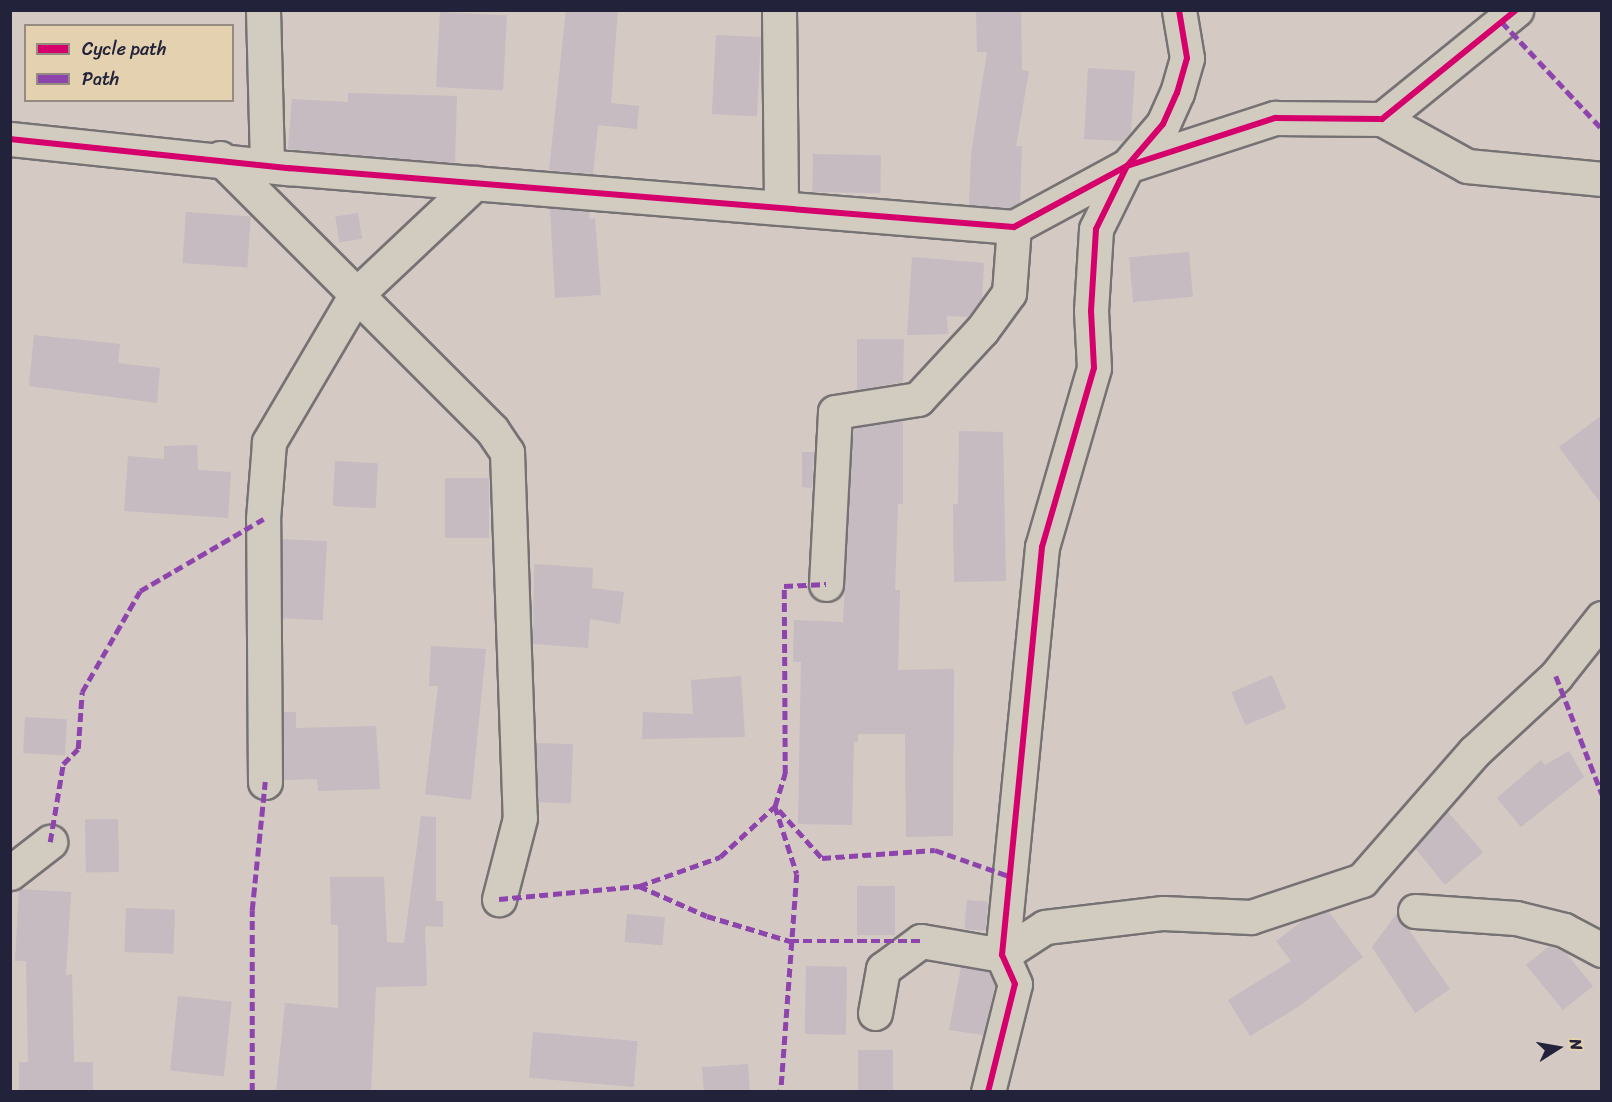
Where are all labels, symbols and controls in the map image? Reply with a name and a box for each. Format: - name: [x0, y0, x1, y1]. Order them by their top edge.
- legend: [24, 24, 234, 102]
- text: Cycle path: [82, 33, 166, 65]
- text: Path: [82, 63, 119, 95]
- north arrow: [1528, 1018, 1588, 1078]
- text: N: [1561, 1036, 1591, 1053]

